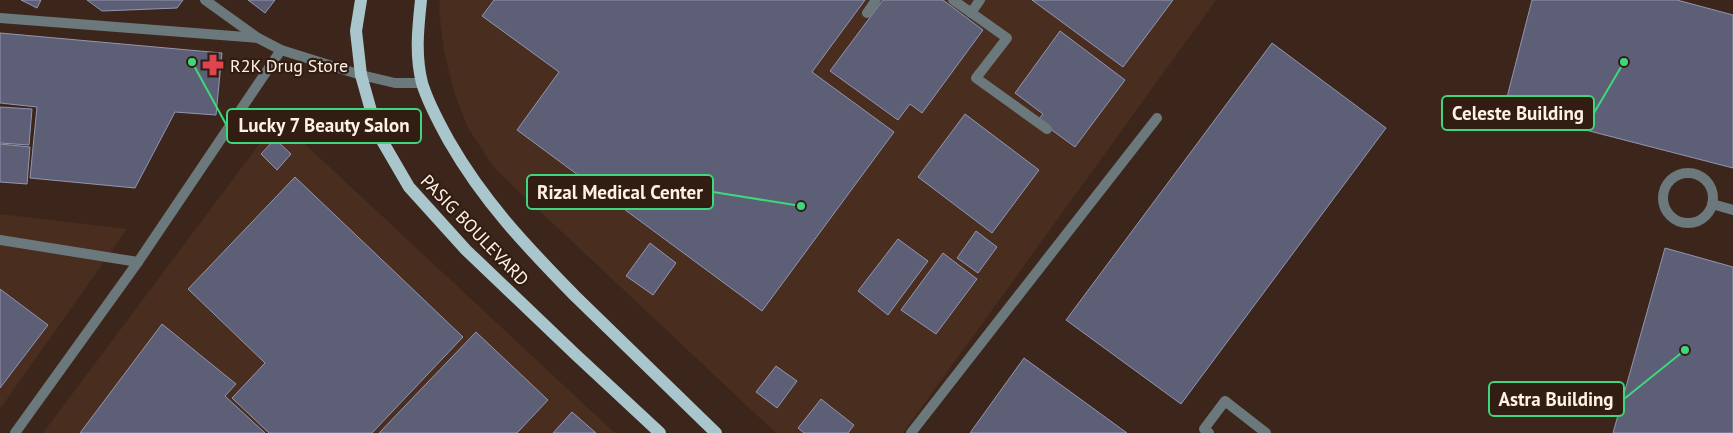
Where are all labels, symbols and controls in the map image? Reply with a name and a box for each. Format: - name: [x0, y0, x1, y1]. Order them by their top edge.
- pharmacy icon: R2K Drug Store: [200, 52, 226, 78]
- place label: R2K Drug Store: [230, 54, 348, 77]
- callout: Celeste Building: [1442, 96, 1594, 130]
- text: Celeste Building: [1452, 101, 1584, 125]
- callout: Lucky 7 Beauty Salon: [227, 109, 421, 143]
- text: Lucky 7 Beauty Salon: [238, 113, 410, 137]
- street label: PASIG BOULEVARD: [416, 169, 534, 291]
- callout: Rizal Medical Center: [527, 175, 713, 209]
- text: Rizal Medical Center: [537, 180, 703, 204]
- callout: Astra Building: [1489, 382, 1624, 416]
- text: Astra Building: [1498, 387, 1614, 411]

